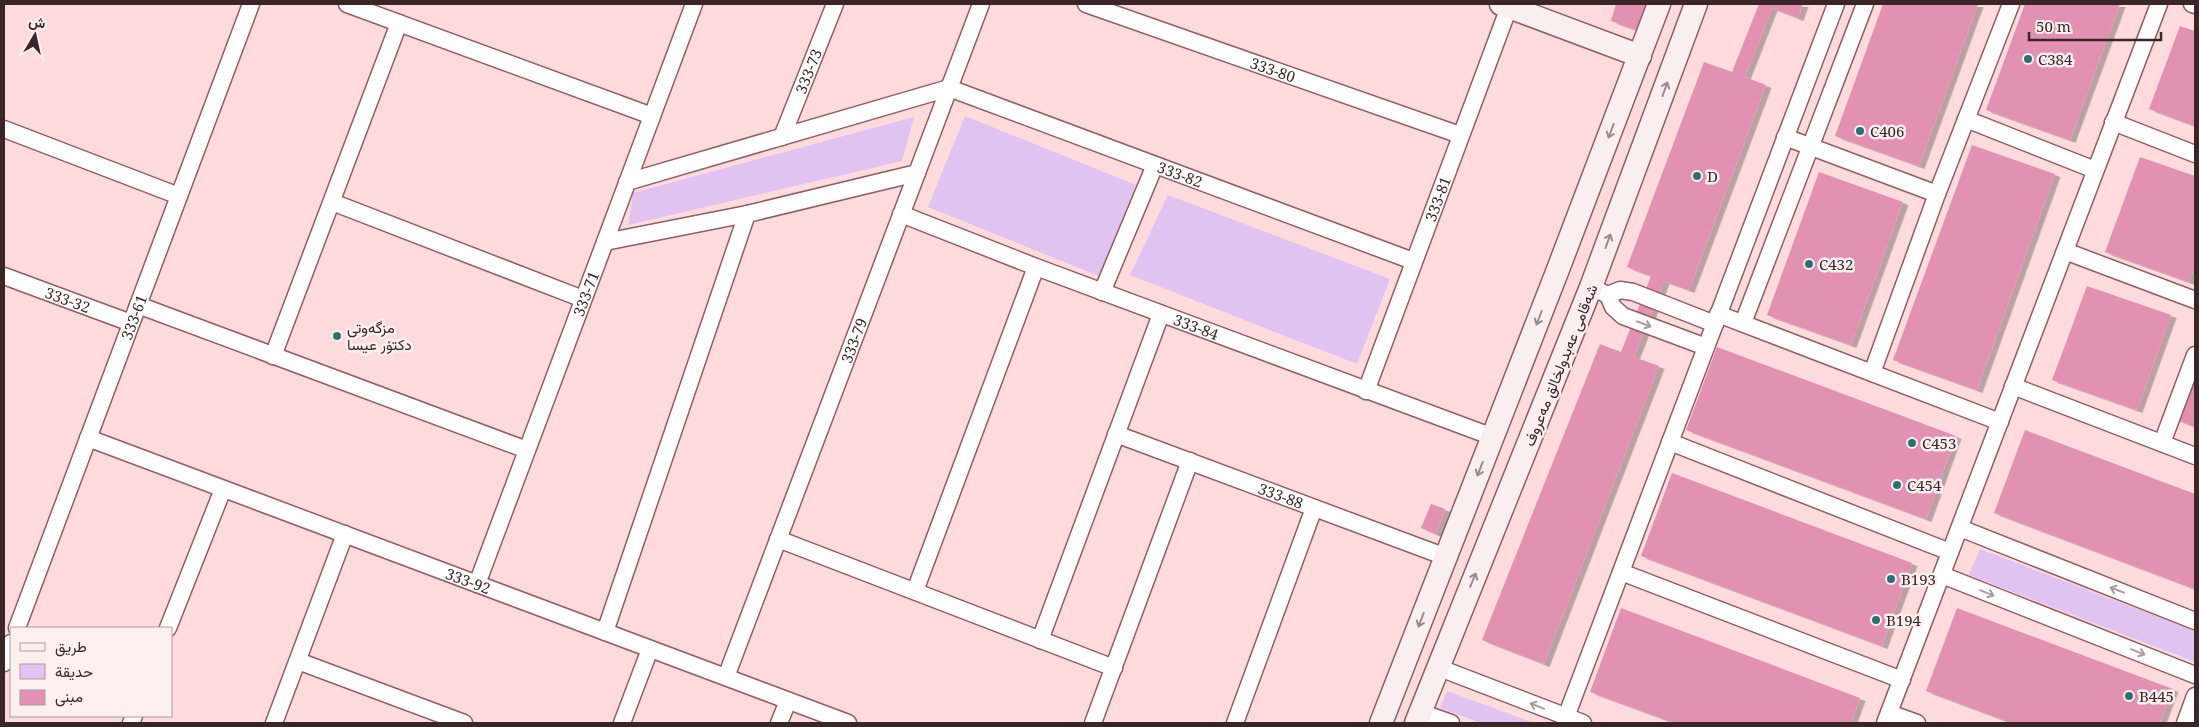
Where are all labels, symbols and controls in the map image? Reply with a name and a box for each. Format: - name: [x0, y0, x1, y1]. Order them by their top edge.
- north arrow: [10, 10, 60, 60]
- scale bar: [2029, 10, 2162, 42]
- text: ش: [27, 11, 47, 32]
- text: 50 m: [2036, 16, 2071, 36]
- street label: 333-73: [790, 46, 826, 96]
- place label: C384: [2038, 49, 2073, 69]
- street label: 333-80: [1248, 52, 1298, 87]
- marker: C384: [2022, 53, 2034, 65]
- one-way arrow: [1661, 82, 1670, 97]
- place label: C406: [1870, 121, 1904, 141]
- one-way arrow: [1606, 123, 1615, 138]
- marker: C406: [1854, 125, 1866, 137]
- street label: 333-82: [1155, 157, 1205, 192]
- place label: D: [1707, 166, 1718, 186]
- marker: D: [1691, 170, 1703, 182]
- street label: 333-81: [1420, 174, 1455, 224]
- one-way arrow: [1604, 234, 1613, 250]
- place label: C432: [1819, 254, 1853, 274]
- marker: C432: [1803, 258, 1815, 270]
- street label: 333-71: [568, 268, 603, 319]
- street label: شەقامی عەبدولخالق مەعروف: [1518, 281, 1603, 449]
- street label: 333-32: [42, 282, 93, 317]
- street label: 333-61: [116, 292, 151, 342]
- street label: 333-84: [1171, 309, 1222, 344]
- one-way arrow: [1534, 310, 1543, 325]
- street label: 333-79: [836, 315, 871, 366]
- place label: مزگەوتی دکتۆر عیسا: [347, 317, 412, 354]
- one-way arrow: [1636, 320, 1651, 329]
- marker: مزگەوتی دکتۆر عیسا: [331, 330, 343, 342]
- place label: C453: [1922, 433, 1956, 453]
- marker: C453: [1906, 437, 1918, 449]
- one-way arrow: [1475, 461, 1484, 476]
- place label: C454: [1907, 475, 1942, 495]
- street label: 333-88: [1256, 478, 1306, 513]
- marker: C454: [1891, 479, 1903, 491]
- street label: 333-92: [443, 563, 493, 598]
- place label: B193: [1901, 569, 1936, 589]
- one-way arrow: [1468, 573, 1478, 588]
- marker: B193: [1885, 573, 1897, 585]
- one-way arrow: [2110, 585, 2125, 594]
- one-way arrow: [1979, 588, 1994, 598]
- place label: B194: [1886, 610, 1922, 630]
- one-way arrow: [1416, 612, 1425, 627]
- marker: B194: [1870, 614, 1882, 626]
- legend: [10, 627, 172, 717]
- text: طريق: [55, 636, 87, 657]
- one-way arrow: [2130, 648, 2145, 657]
- text: حديقة: [55, 661, 93, 681]
- text: مبنى: [55, 686, 83, 707]
- place label: B445: [2139, 686, 2174, 706]
- marker: B445: [2123, 690, 2135, 702]
- one-way arrow: [1530, 701, 1545, 710]

